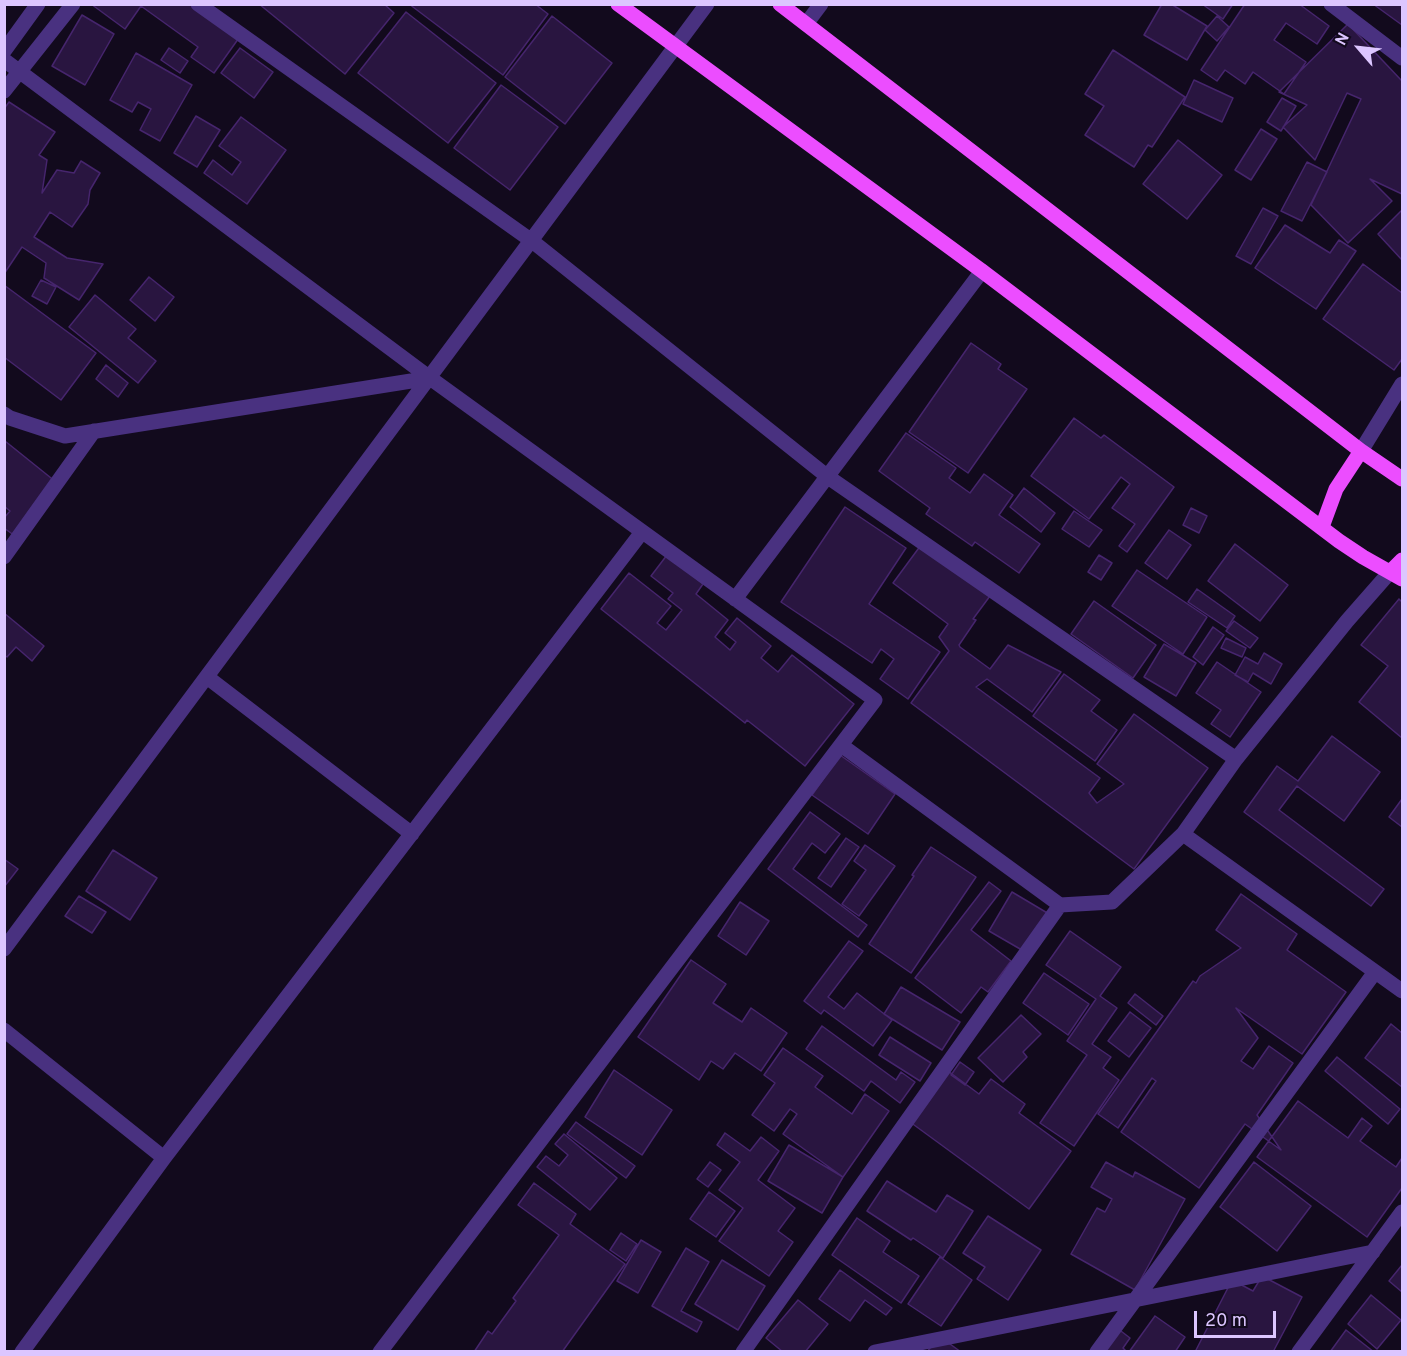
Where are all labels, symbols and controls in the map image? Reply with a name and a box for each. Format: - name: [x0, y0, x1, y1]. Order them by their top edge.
- north arrow: [1329, 18, 1389, 78]
- text: N: [1332, 30, 1355, 49]
- scale bar: [1197, 1299, 1280, 1337]
- text: 20 m: [1205, 1310, 1247, 1333]

